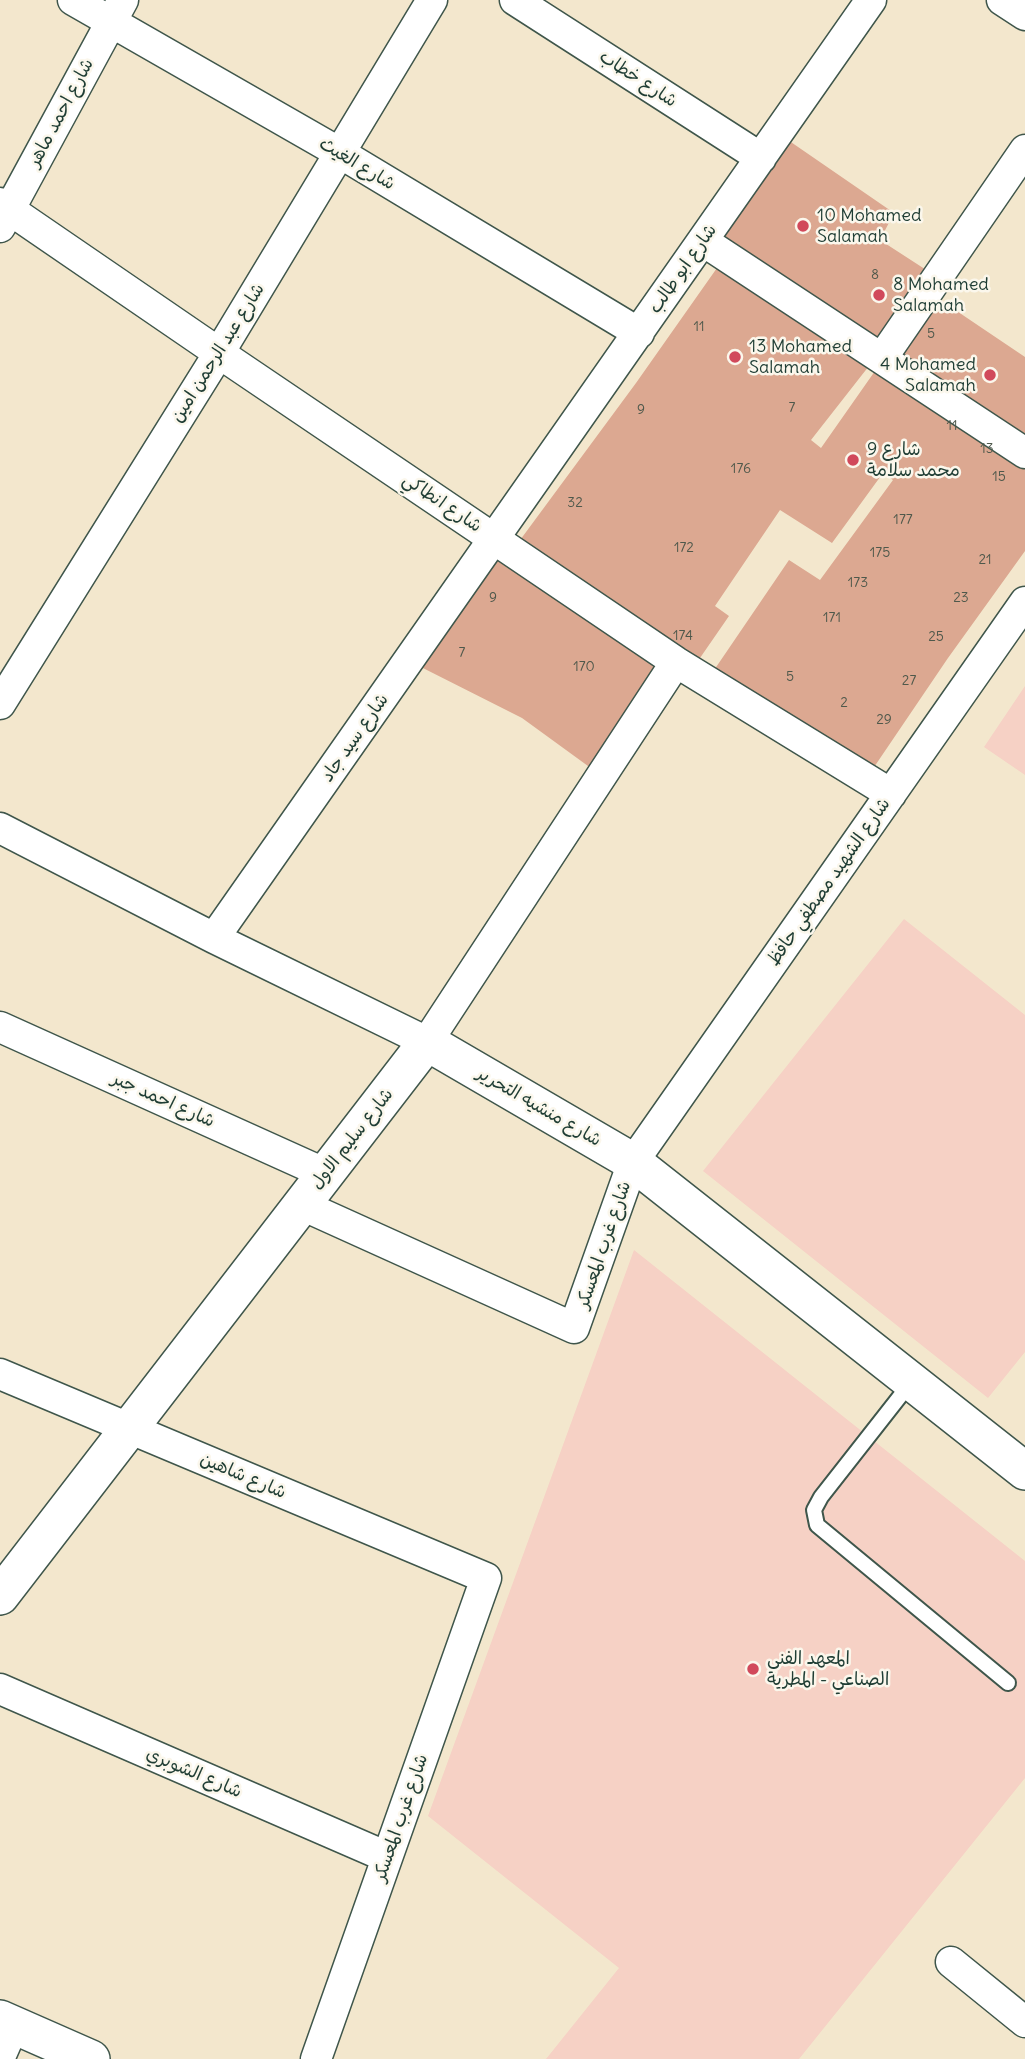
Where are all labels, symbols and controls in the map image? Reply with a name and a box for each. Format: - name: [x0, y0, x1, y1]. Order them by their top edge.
- street label: شارع خطاب: [595, 46, 681, 112]
- street label: شارع احمد ماهر: [23, 55, 99, 171]
- street label: شارع الغيث: [315, 133, 399, 195]
- place label: 10 Mohamed Salamah: [817, 205, 922, 248]
- marker: 10 Mohamed Salamah: [795, 218, 811, 234]
- street label: شارع ابو طالب: [644, 220, 722, 318]
- house number: 8: [871, 267, 879, 283]
- place label: 8 Mohamed Salamah: [893, 274, 989, 316]
- street label: شارع عبد الرحمن امين: [167, 280, 269, 426]
- marker: 8 Mohamed Salamah: [871, 287, 887, 303]
- house number: 11: [693, 319, 705, 335]
- house number: 5: [927, 326, 935, 342]
- place label: 13 Mohamed Salamah: [749, 336, 852, 378]
- marker: 13 Mohamed Salamah: [727, 349, 743, 365]
- place label: 4 Mohamed Salamah: [880, 354, 976, 396]
- marker: 4 Mohamed Salamah: [982, 367, 998, 383]
- house number: 7: [789, 400, 795, 416]
- house number: 9: [637, 402, 645, 418]
- house number: 11: [946, 418, 958, 434]
- place label: 9 شارع محمد سلامة: [867, 439, 960, 482]
- house number: 13: [980, 441, 994, 457]
- marker: 9 شارع محمد سلامة: [845, 452, 861, 468]
- house number: 176: [731, 461, 751, 477]
- street label: شارع انطاكي: [398, 469, 486, 537]
- house number: 15: [992, 469, 1006, 485]
- house number: 32: [567, 495, 583, 511]
- house number: 177: [893, 512, 913, 528]
- house number: 172: [674, 540, 694, 556]
- house number: 175: [870, 545, 890, 561]
- house number: 21: [978, 552, 992, 568]
- house number: 173: [848, 575, 868, 591]
- house number: 9: [489, 590, 497, 606]
- house number: 23: [953, 590, 969, 606]
- house number: 171: [823, 610, 841, 626]
- house number: 174: [673, 628, 693, 644]
- house number: 25: [928, 629, 944, 645]
- house number: 7: [459, 645, 465, 661]
- house number: 170: [573, 659, 595, 675]
- house number: 5: [786, 669, 794, 685]
- house number: 27: [902, 673, 916, 689]
- street label: شارع سيد جاد: [317, 690, 393, 786]
- house number: 2: [840, 695, 848, 711]
- house number: 29: [876, 712, 892, 728]
- street label: شارع الشهيد مصطفي حافظ: [763, 794, 895, 970]
- street label: شارع منشيه التحرير: [473, 1063, 605, 1151]
- street label: شارع احمد جبر: [108, 1068, 218, 1132]
- street label: شارع سليم الاول: [306, 1084, 398, 1194]
- street label: شارع غرب المعسكر: [572, 1179, 636, 1311]
- street label: شارع شاهين: [197, 1448, 289, 1504]
- place label: المعهد الفني الصناعي - المطرية: [767, 1648, 889, 1690]
- marker: المعهد الفني الصناعي - المطرية: [745, 1661, 761, 1677]
- street label: شارع الشوبري: [143, 1743, 245, 1803]
- street label: شارع غرب المعسكر: [369, 1752, 433, 1884]

